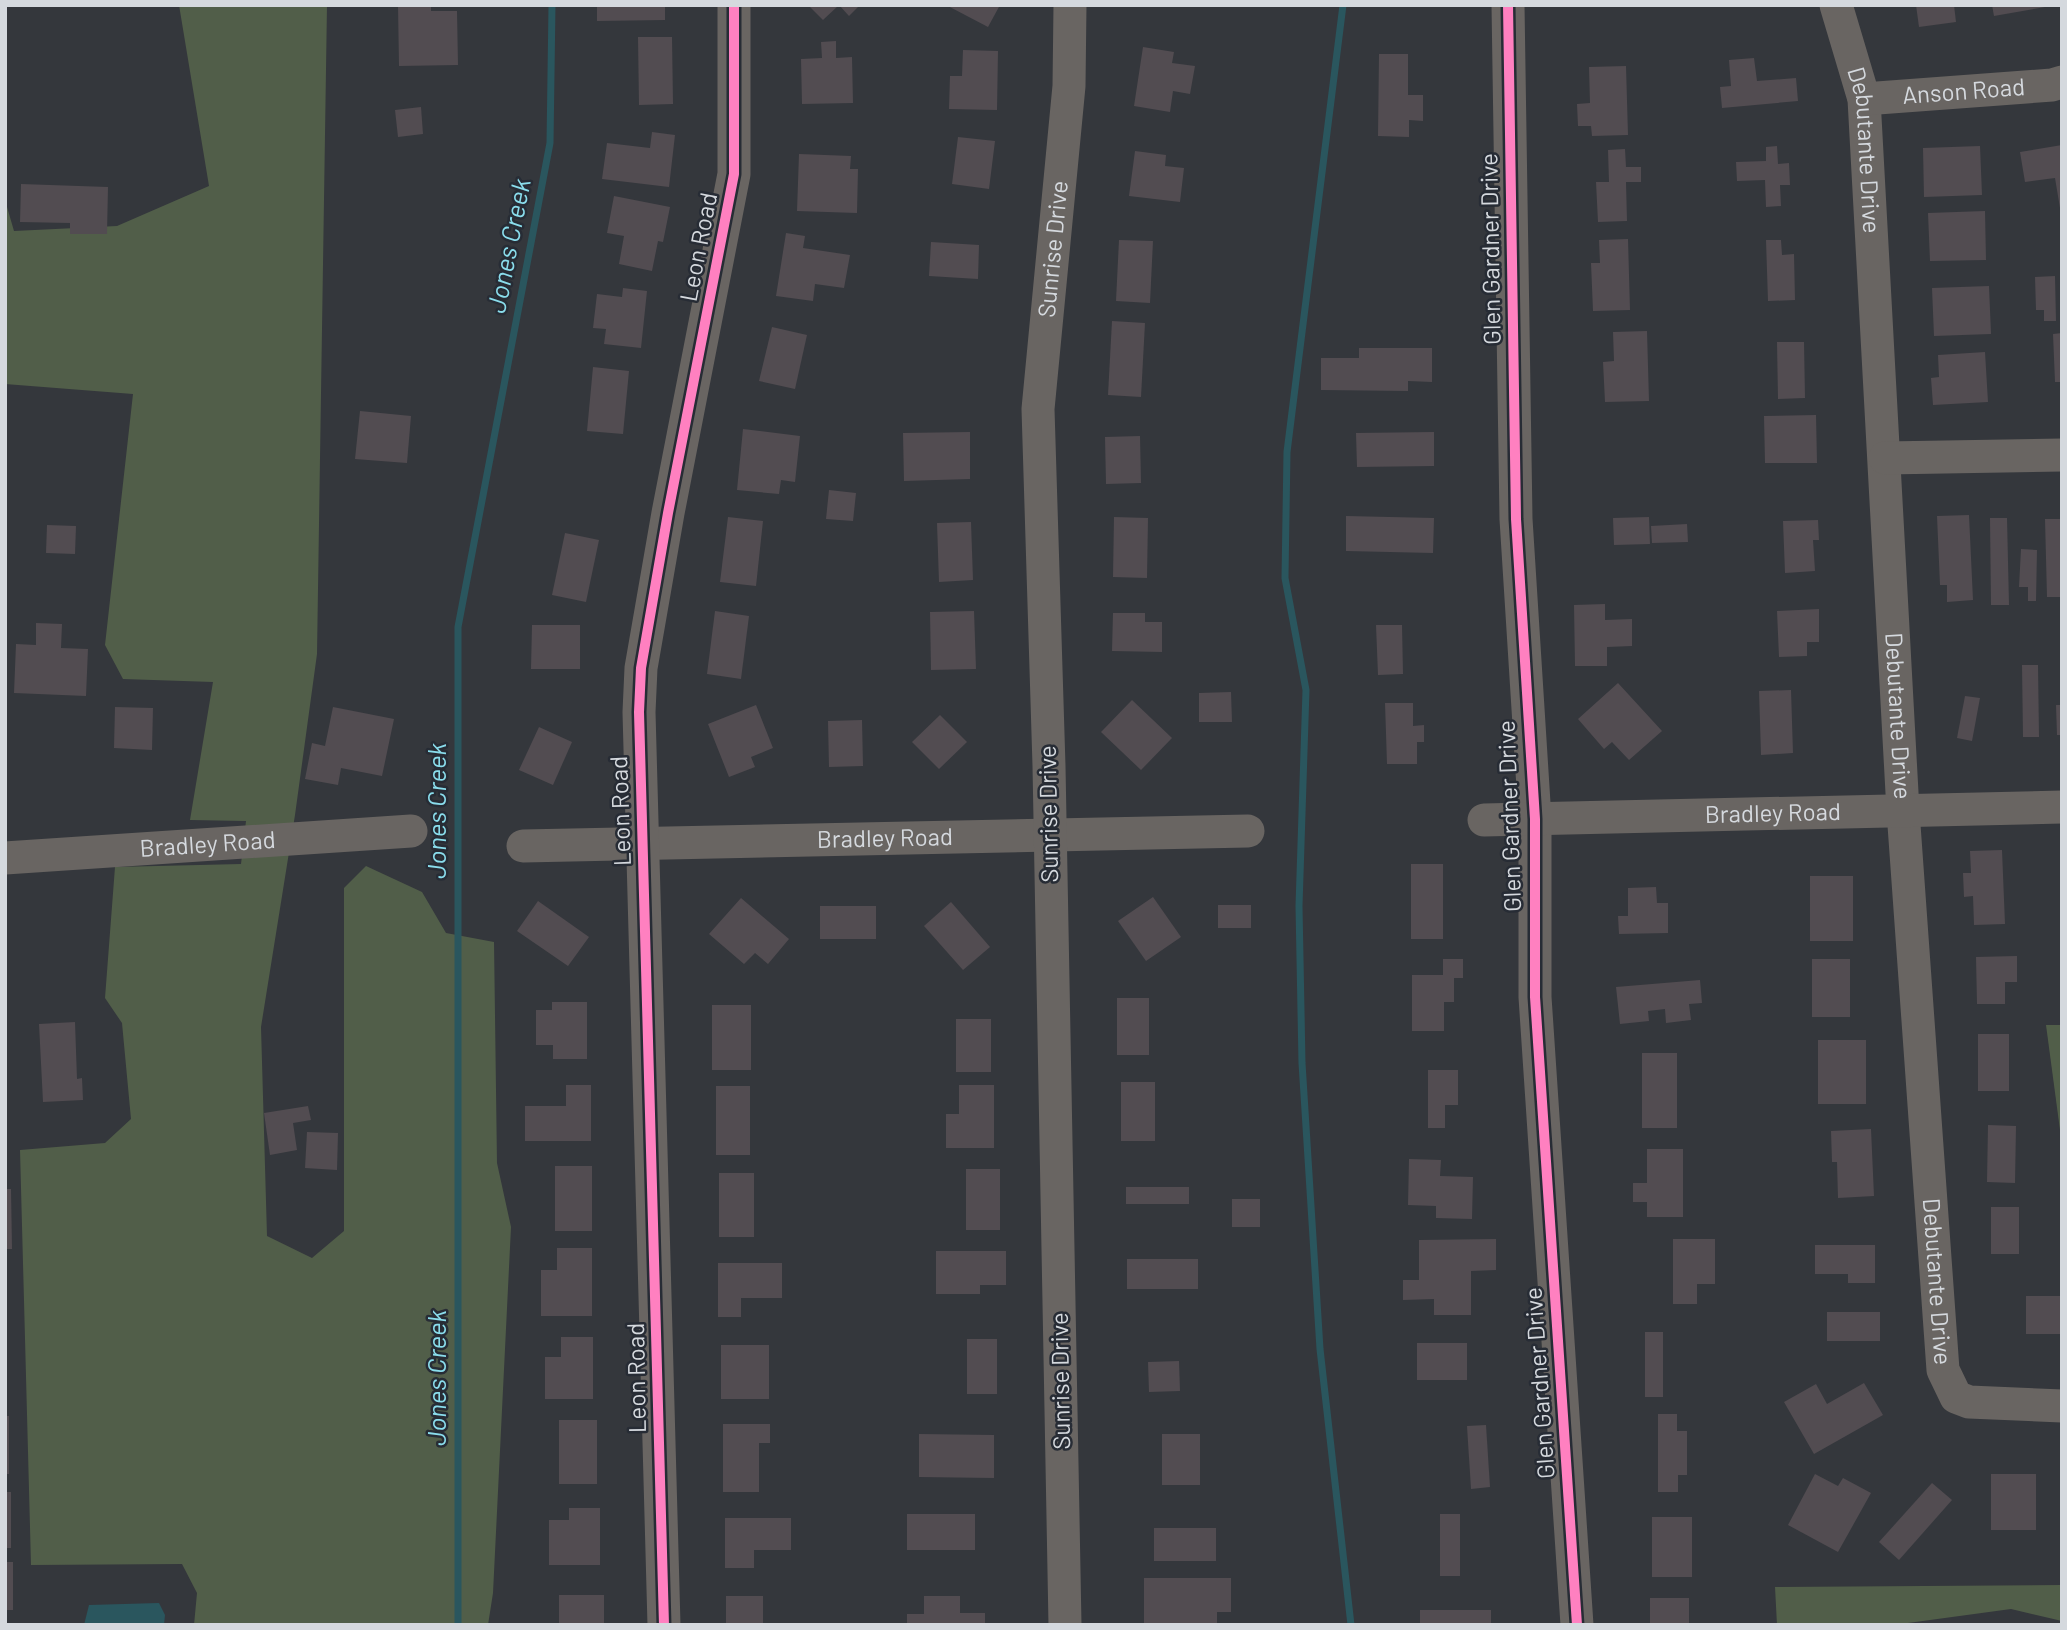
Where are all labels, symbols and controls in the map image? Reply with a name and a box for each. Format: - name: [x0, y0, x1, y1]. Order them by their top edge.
- street label: Debutante Drive: [1842, 63, 1887, 234]
- street label: Anson Road: [1901, 71, 2026, 109]
- street label: Glen Gardner Drive: [1473, 153, 1506, 345]
- water label: Jones Creek: [479, 176, 536, 315]
- street label: Sunrise Drive: [1031, 179, 1073, 319]
- street label: Leon Road: [673, 190, 722, 304]
- street label: Debutante Drive: [1880, 632, 1918, 800]
- street label: Glen Gardner Drive: [1491, 720, 1526, 912]
- water label: Jones Creek: [420, 743, 451, 879]
- street label: Sunrise Drive: [1032, 745, 1063, 883]
- street label: Leon Road: [603, 755, 636, 867]
- street label: Bradley Road: [1705, 796, 1841, 828]
- street label: Bradley Road: [817, 821, 953, 853]
- street label: Bradley Road: [139, 824, 276, 862]
- street label: Debutante Drive: [1918, 1197, 1959, 1366]
- street label: Glen Gardner Drive: [1517, 1286, 1560, 1480]
- water label: Jones Creek: [420, 1310, 451, 1446]
- street label: Sunrise Drive: [1044, 1312, 1075, 1450]
- street label: Leon Road: [620, 1323, 651, 1433]

